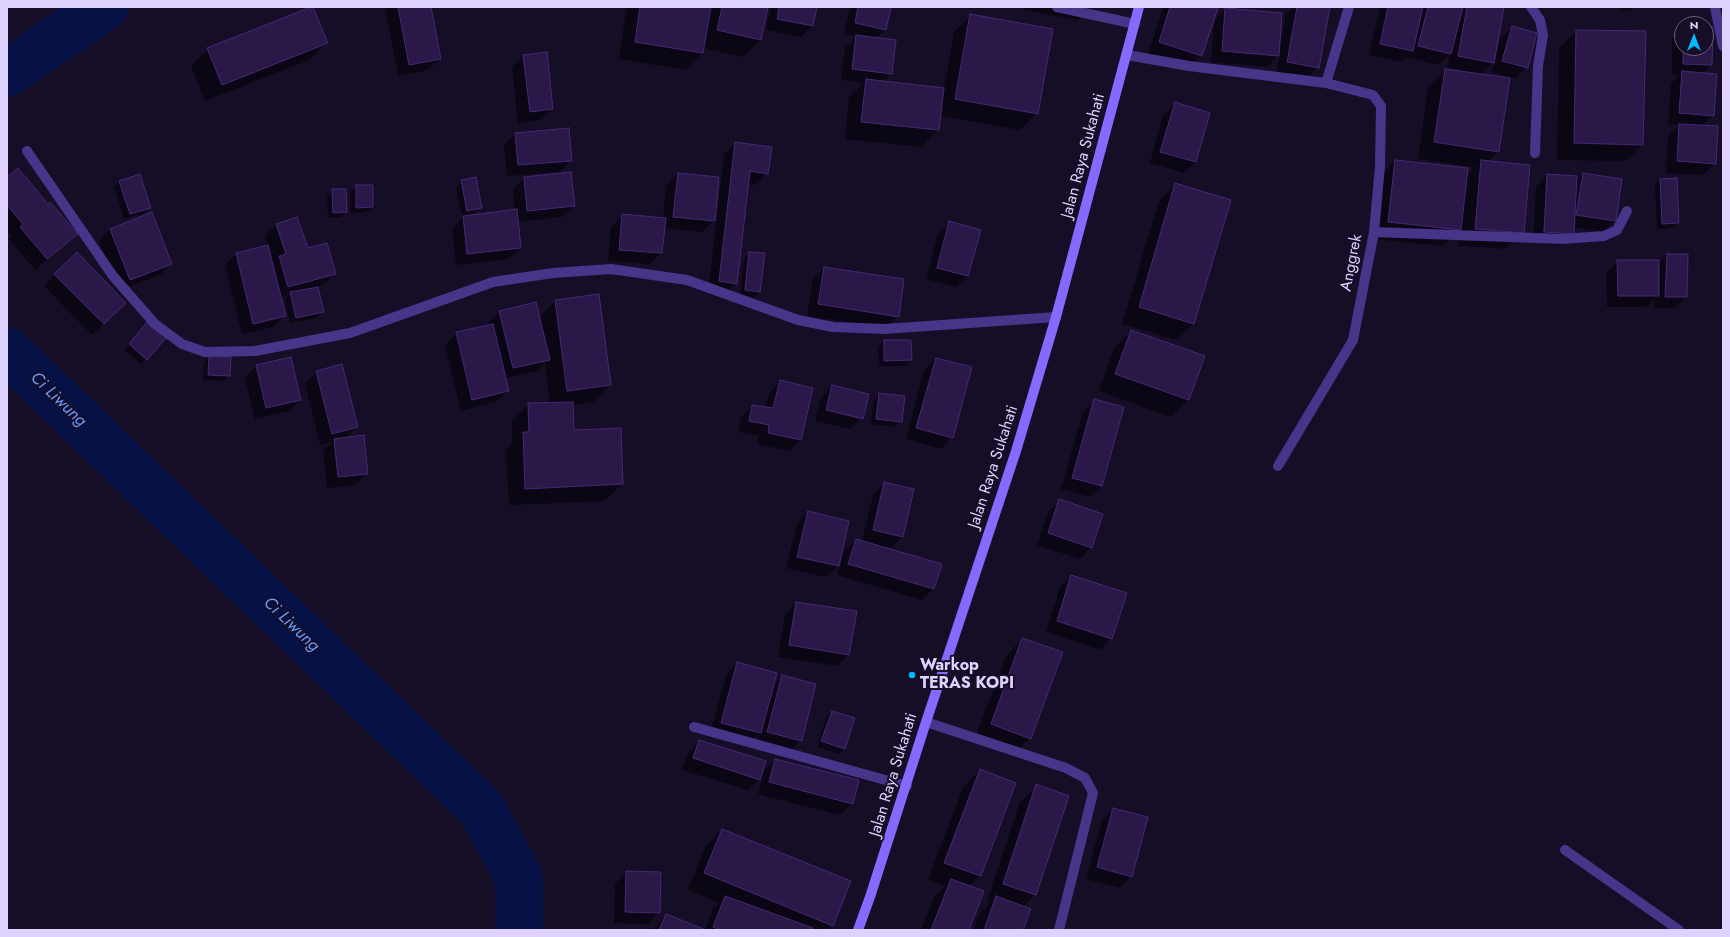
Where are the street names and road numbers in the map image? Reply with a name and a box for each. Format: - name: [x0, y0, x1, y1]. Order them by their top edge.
- street label: Jalan Raya Sukahati: [1058, 92, 1110, 220]
- street label: Anggrek: [1337, 233, 1367, 293]
- street label: Jalan Raya Sukahati: [965, 403, 1023, 531]
- street label: Jalan Raya Sukahati: [866, 711, 922, 839]

